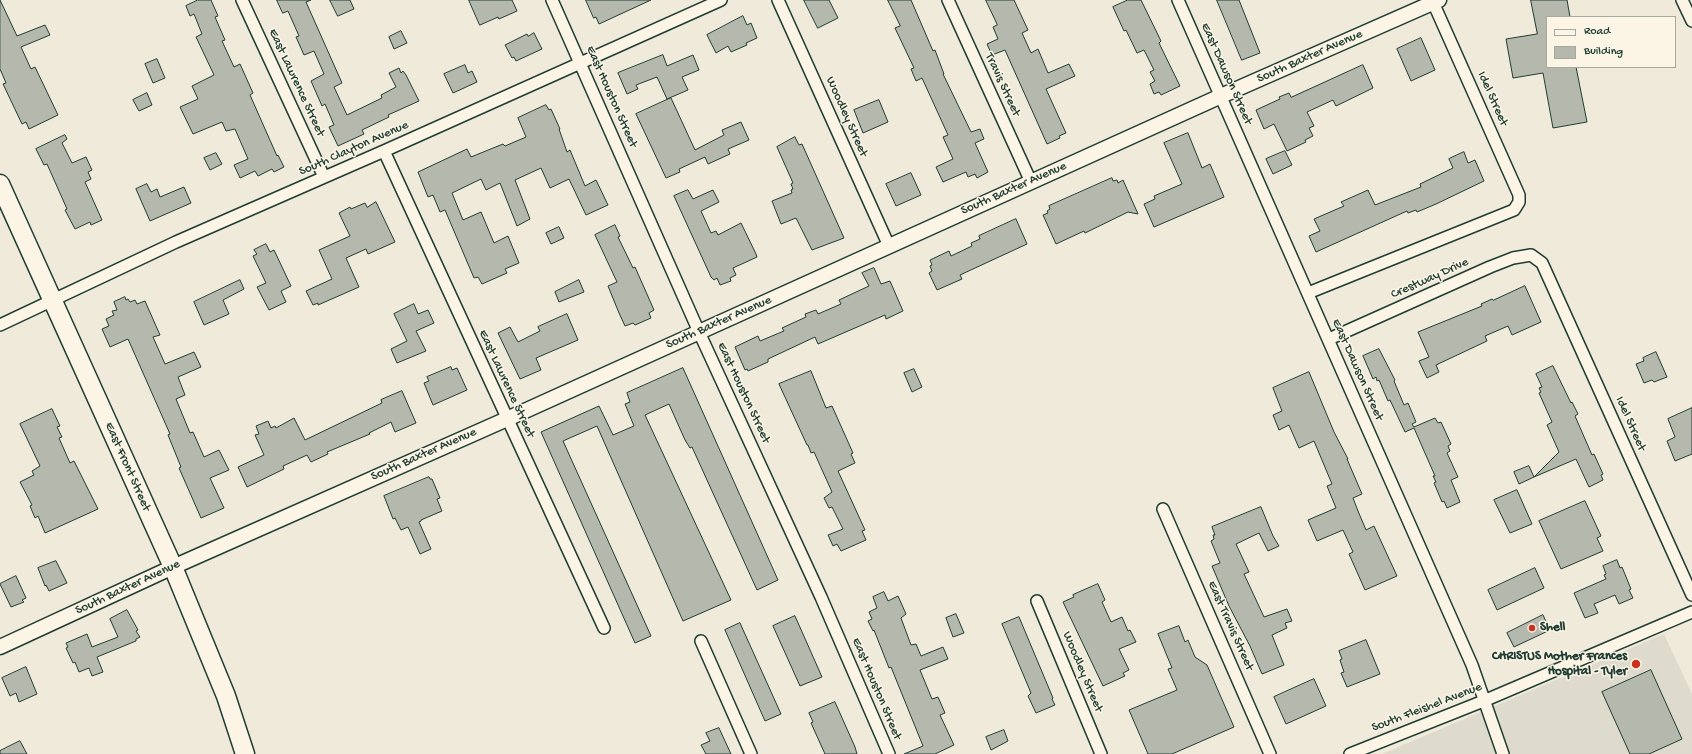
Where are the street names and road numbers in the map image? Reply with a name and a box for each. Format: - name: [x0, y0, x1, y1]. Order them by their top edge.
- street label: East Dawson Street: [1197, 21, 1255, 127]
- street label: East Lawrence Street: [264, 27, 328, 139]
- street label: South Baxter Avenue: [1255, 27, 1365, 87]
- street label: East Houston Street: [582, 44, 640, 150]
- street label: Travis Street: [981, 51, 1023, 119]
- street label: Idel Street: [1473, 69, 1511, 129]
- street label: Woodley Street: [821, 75, 871, 159]
- street label: South Clayton Avenue: [297, 118, 411, 180]
- street label: South Baxter Avenue: [959, 159, 1069, 219]
- street label: Crestway Drive: [1389, 255, 1471, 303]
- street label: South Baxter Avenue: [664, 293, 774, 353]
- street label: East Dawson Street: [1328, 317, 1386, 423]
- street label: East Lawrence Street: [474, 328, 538, 440]
- street label: East Houston Street: [713, 340, 773, 446]
- street label: Idel Street: [1611, 394, 1649, 454]
- street label: East Front Street: [100, 420, 154, 514]
- street label: South Baxter Avenue: [369, 425, 479, 485]
- street label: South Baxter Avenue: [73, 557, 183, 619]
- street label: East Travis Street: [1203, 579, 1257, 673]
- street label: Woodley Street: [1058, 629, 1106, 715]
- street label: East Houston Street: [847, 636, 905, 742]
- street label: South Fleishel Avenue: [1370, 680, 1484, 736]

